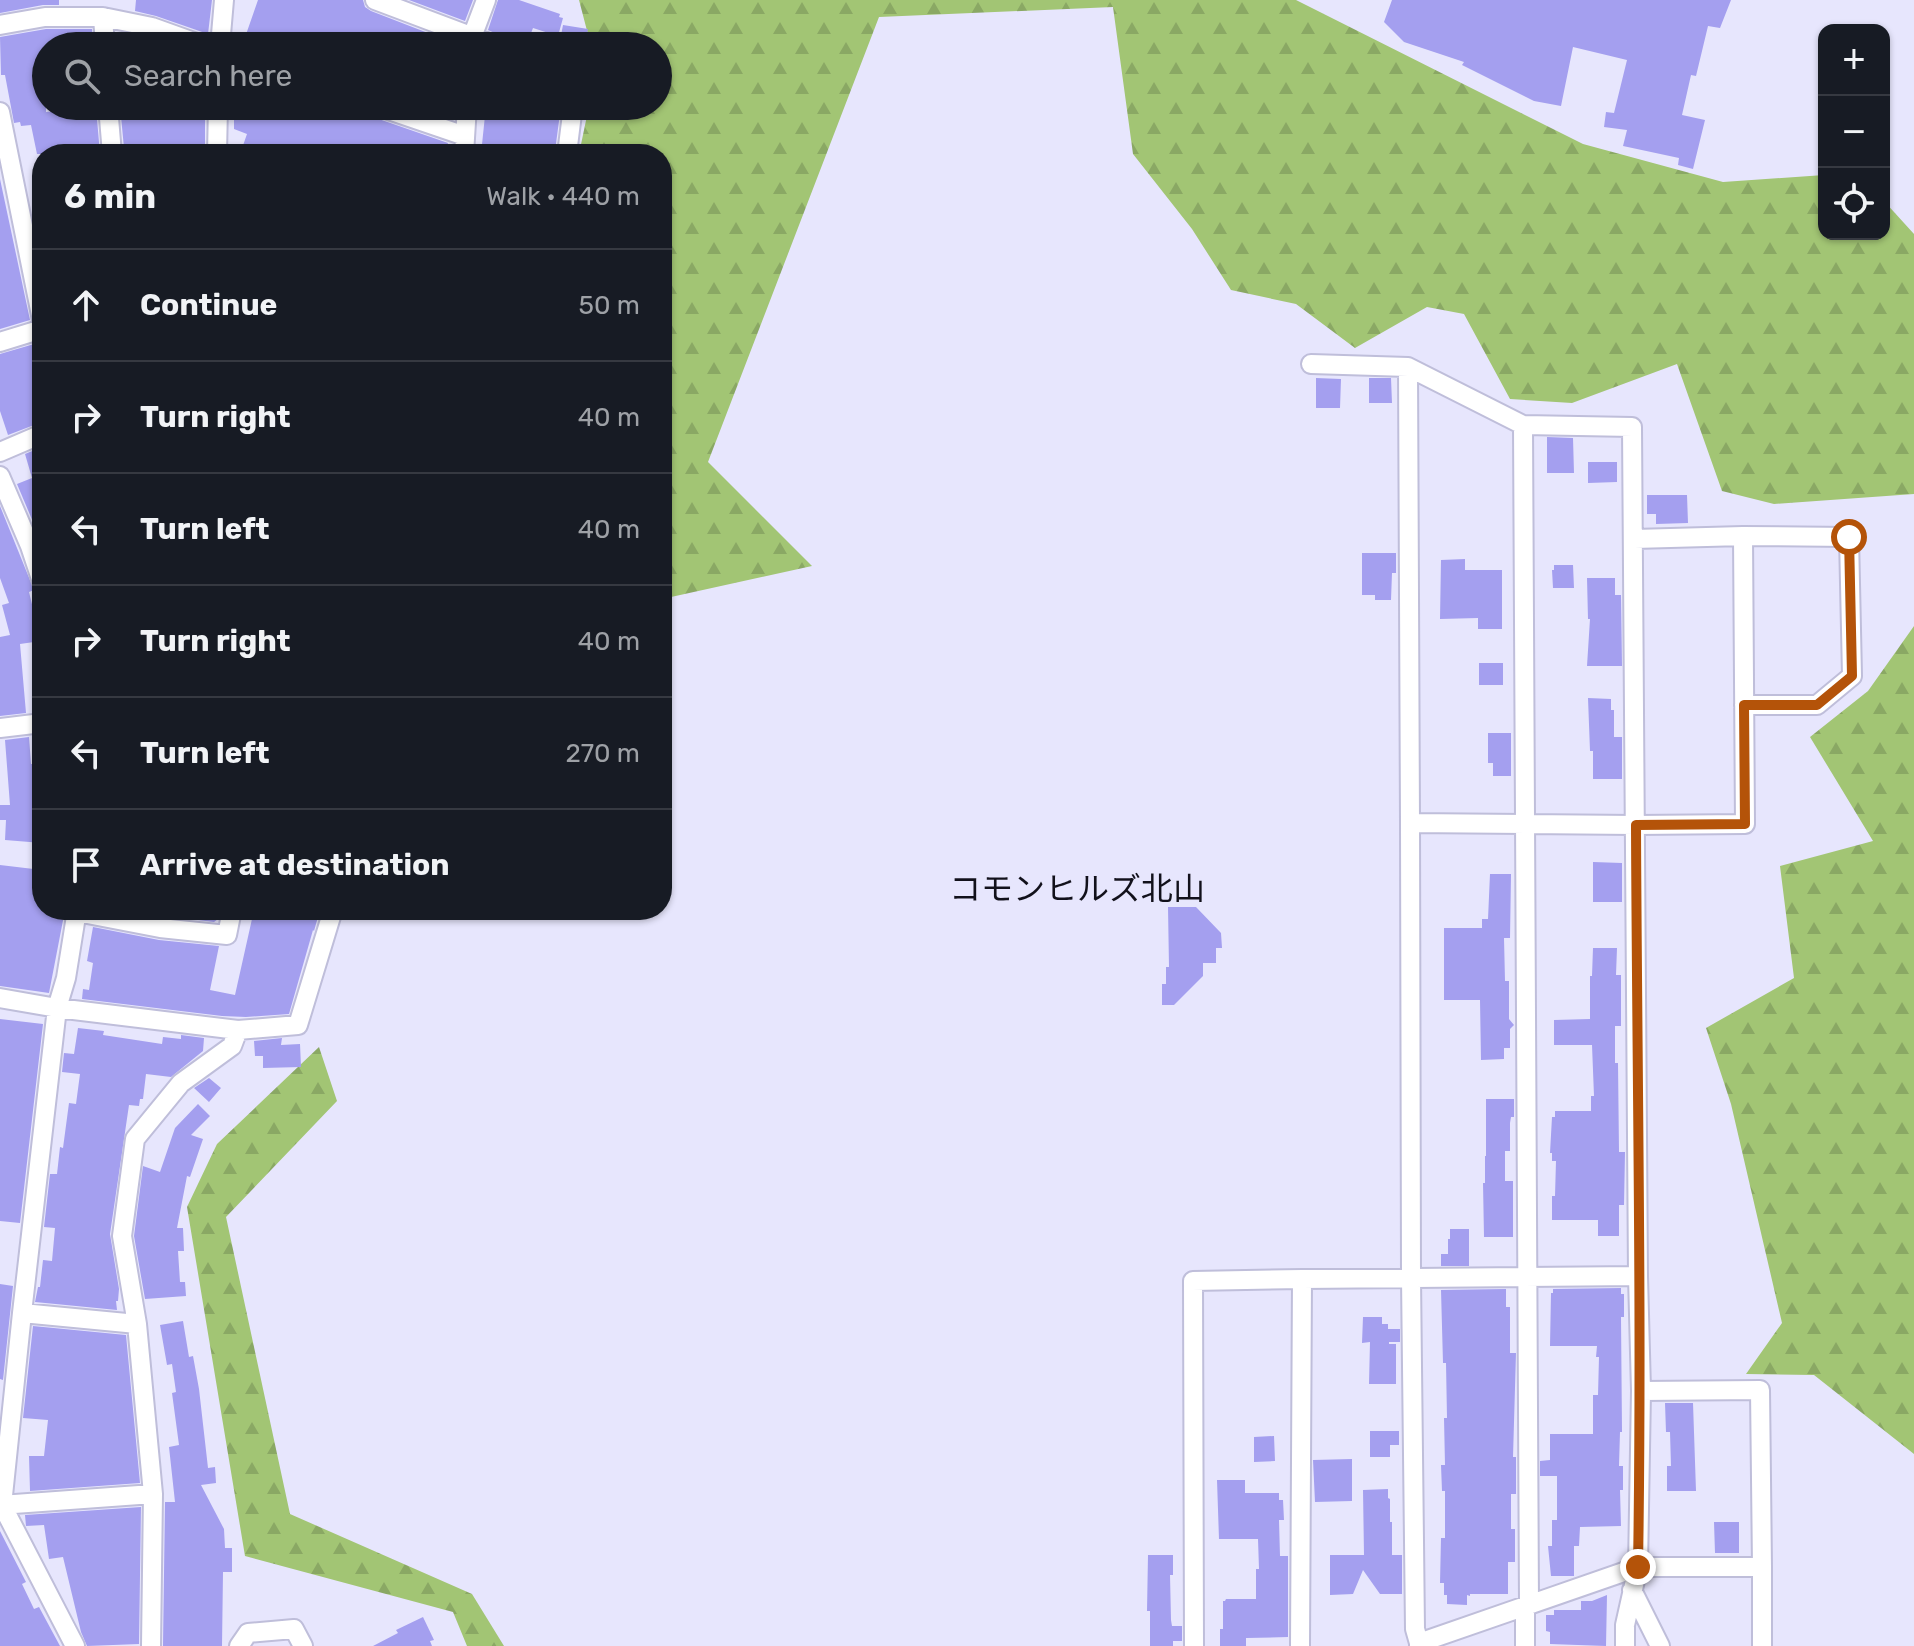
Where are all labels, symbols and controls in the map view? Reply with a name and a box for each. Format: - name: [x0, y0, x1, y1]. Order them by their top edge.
- map controls: [1818, 24, 1890, 240]
- button: +: [1818, 24, 1890, 96]
- search box: [32, 32, 672, 120]
- icon: search: [60, 54, 104, 98]
- text: Search here: [124, 58, 292, 94]
- button: −: [1818, 96, 1890, 168]
- button: locate: [1818, 168, 1890, 240]
- text: 6 min: [64, 176, 156, 217]
- text: Walk · 440 m: [486, 181, 640, 212]
- icon: ahead: [64, 283, 108, 327]
- text: Continue: [140, 287, 277, 323]
- text: 50 m: [579, 290, 640, 321]
- icon: right: [64, 395, 108, 439]
- text: Turn right: [140, 399, 291, 435]
- text: 40 m: [578, 402, 640, 433]
- icon: left: [64, 507, 108, 551]
- text: Turn left: [140, 511, 270, 547]
- text: 40 m: [578, 514, 640, 545]
- route start: [1831, 519, 1867, 555]
- icon: right: [64, 619, 108, 663]
- text: Turn right: [140, 623, 291, 659]
- text: 40 m: [578, 626, 640, 657]
- icon: left: [64, 731, 108, 775]
- text: Turn left: [140, 735, 270, 771]
- text: 270 m: [565, 738, 640, 769]
- icon: arrive: [64, 843, 108, 887]
- text: Arrive at destination: [140, 847, 450, 883]
- district label: コモンヒルズ北山: [949, 870, 1205, 908]
- route end: [1620, 1549, 1656, 1585]

